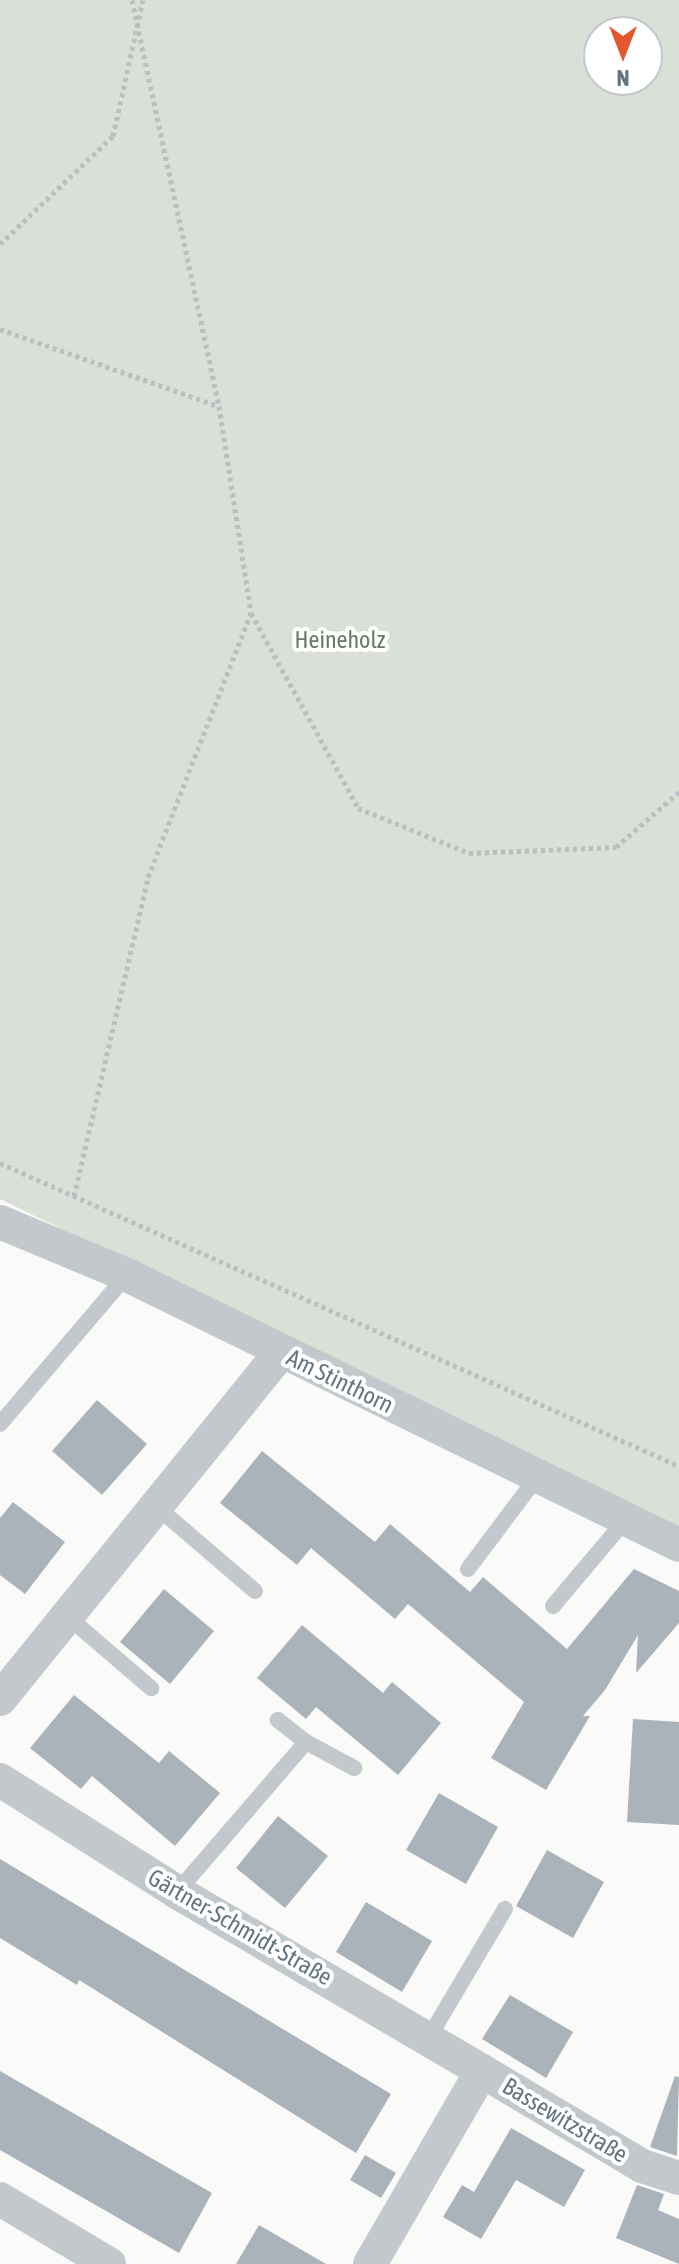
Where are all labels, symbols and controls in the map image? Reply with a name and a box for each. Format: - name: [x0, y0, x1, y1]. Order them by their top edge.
- north arrow: [583, 16, 663, 96]
- text: N: [617, 65, 630, 91]
- park label: Heineholz: [295, 626, 385, 654]
- street label: Am Stinthorn: [282, 1343, 398, 1419]
- street label: Gärtner-Schmidt-Straße: [143, 1863, 337, 1991]
- street label: Bassewitzstraße: [497, 2071, 633, 2169]

